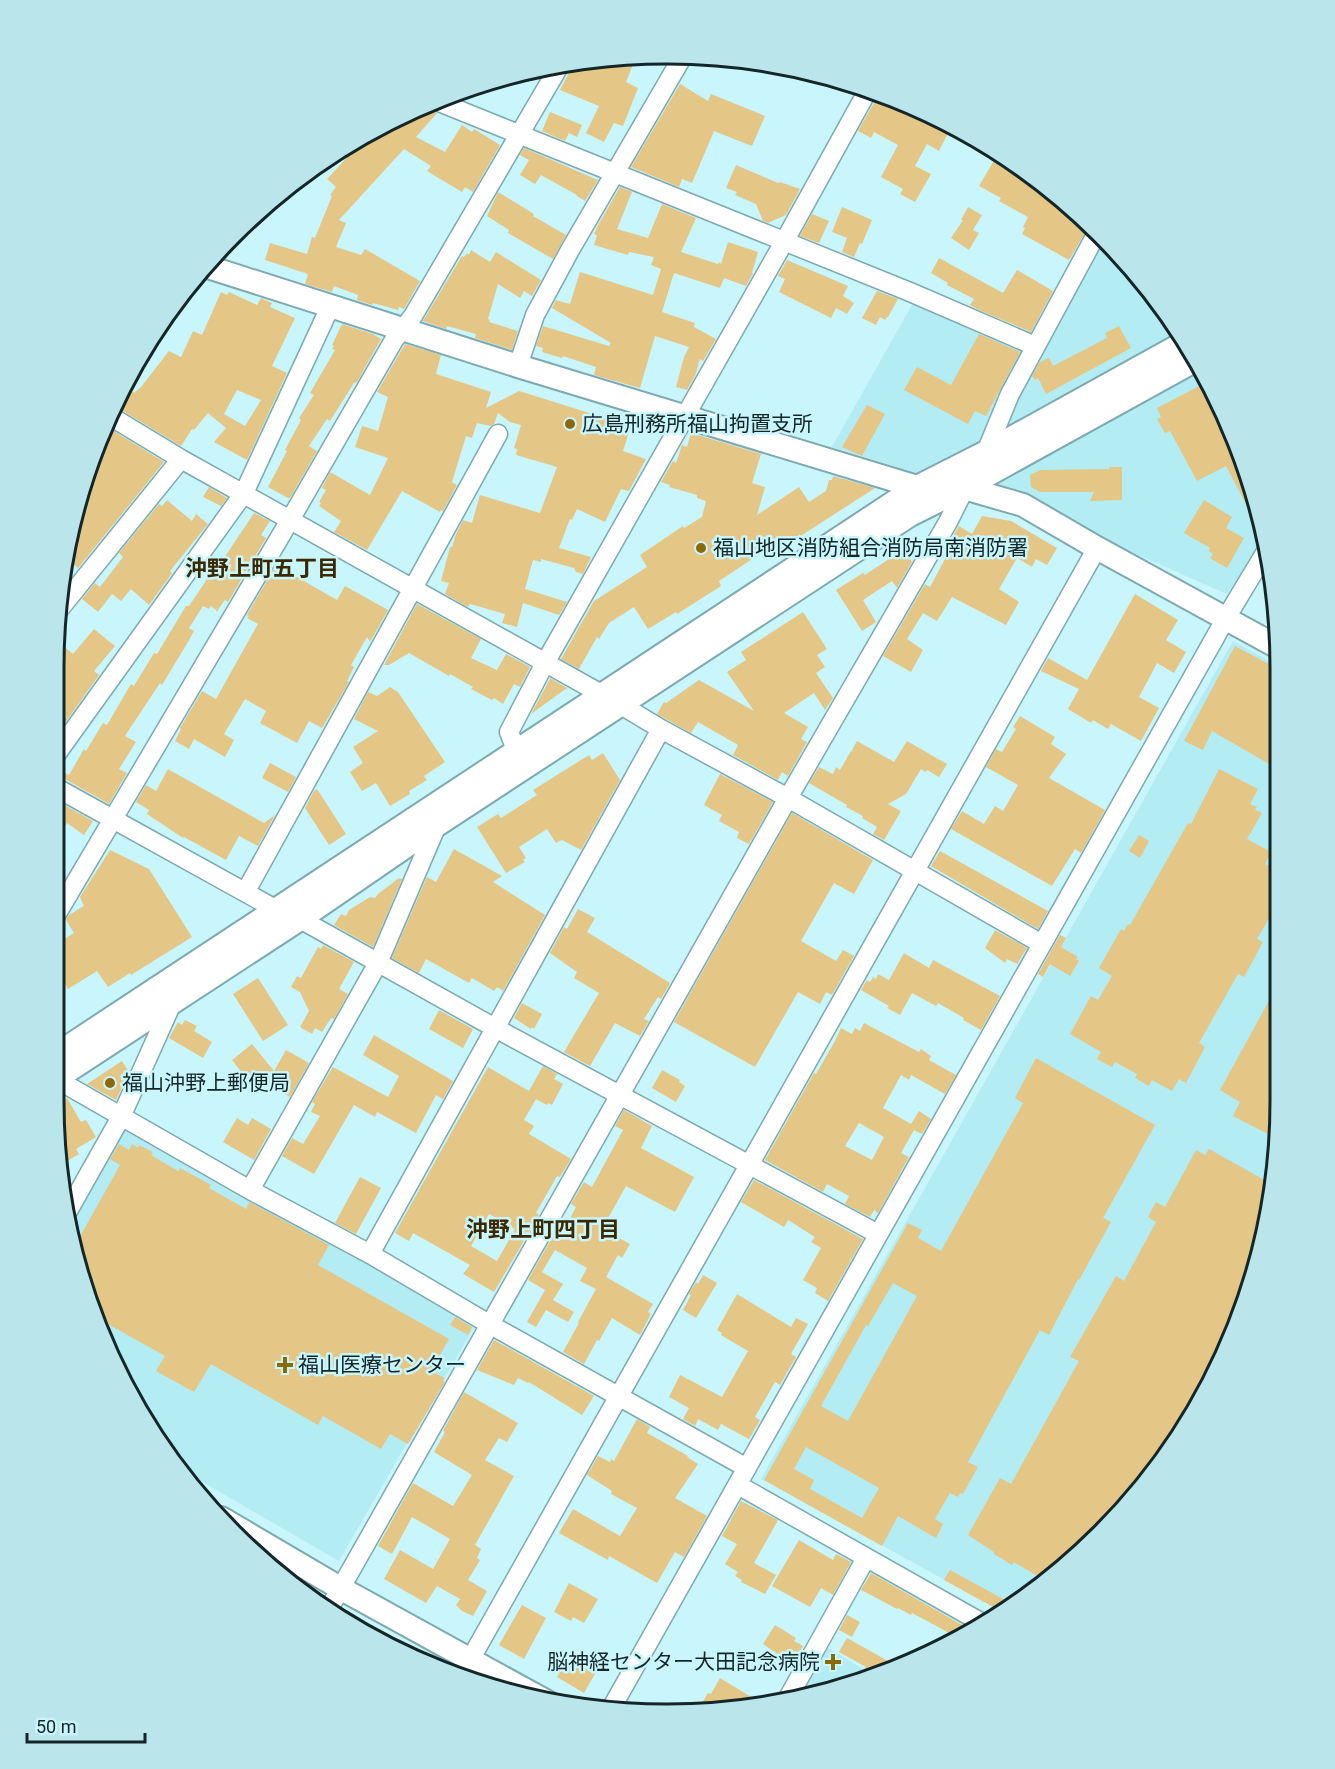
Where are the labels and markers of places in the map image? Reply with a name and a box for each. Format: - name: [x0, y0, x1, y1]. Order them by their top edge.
- place label: 広島刑務所福山拘置支所: [582, 412, 813, 436]
- marker: 広島刑務所福山拘置支所: [563, 417, 577, 431]
- place label: 福山地区消防組合消防局南消防署: [713, 536, 1028, 560]
- marker: 福山地区消防組合消防局南消防署: [694, 541, 708, 555]
- place label: 福山沖野上郵便局: [122, 1071, 290, 1095]
- marker: 福山沖野上郵便局: [103, 1076, 117, 1090]
- place label: 福山医療センター: [298, 1353, 466, 1377]
- marker: 福山医療センター: [276, 1356, 294, 1374]
- place label: 脳神経センター大田記念病院: [547, 1650, 820, 1674]
- marker: 脳神経センター大田記念病院: [824, 1653, 842, 1671]

